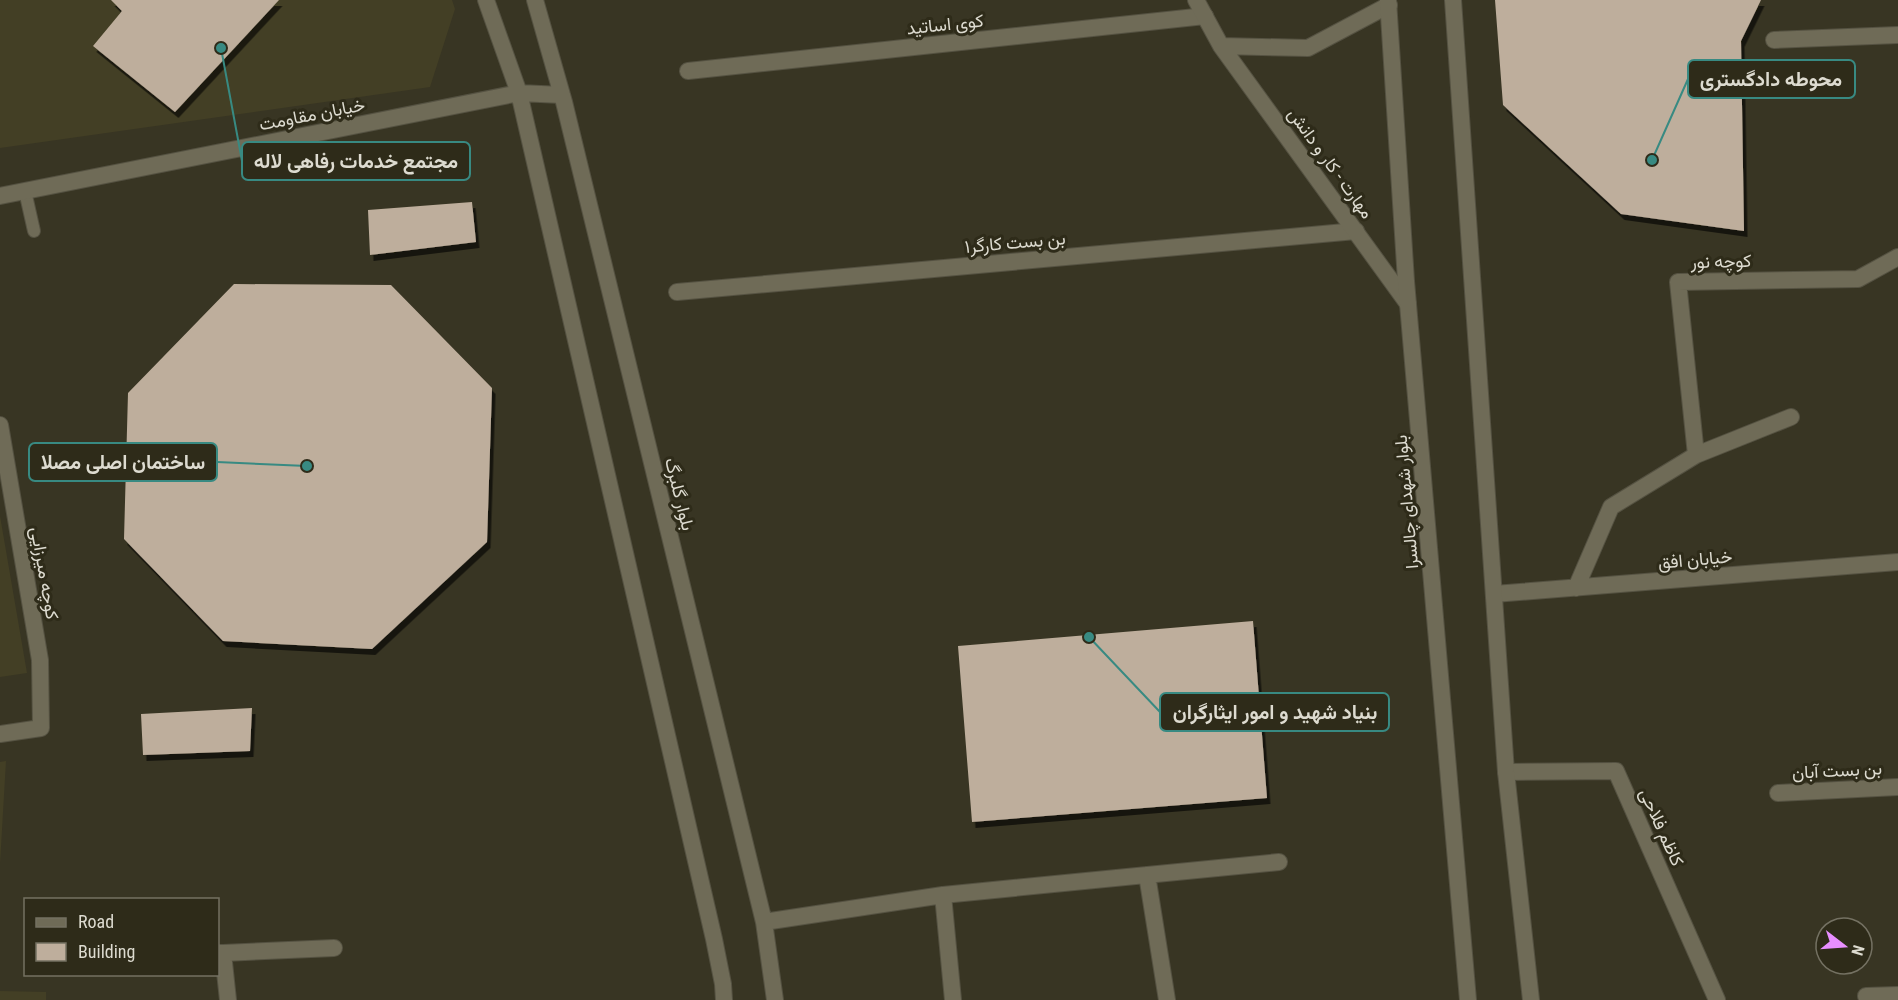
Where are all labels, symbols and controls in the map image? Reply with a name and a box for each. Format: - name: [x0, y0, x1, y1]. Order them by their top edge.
- street label: کوی اساتید: [905, 10, 985, 39]
- callout: محوطه دادگستری: [1688, 60, 1855, 98]
- text: محوطه دادگستری: [1700, 67, 1842, 92]
- street label: خیابان مقاومت: [257, 93, 367, 136]
- street label: مهارت - کار و دانش: [1283, 104, 1378, 223]
- callout: مجتمع خدمات رفاهی لاله: [242, 142, 470, 180]
- text: مجتمع خدمات رفاهی لاله: [254, 149, 458, 175]
- street label: بن بست کارگر۱: [964, 227, 1066, 258]
- street label: کوچه نور: [1689, 250, 1752, 274]
- street label: بلوار شهدای چالسرا: [1390, 434, 1424, 570]
- callout: ساختمان اصلی مصلا: [29, 443, 217, 481]
- text: ساختمان اصلی مصلا: [41, 450, 205, 474]
- street label: بلوار گلبرگ: [660, 455, 699, 533]
- street label: کوچه میرزایی: [25, 525, 63, 621]
- street label: خیابان افق: [1657, 545, 1733, 574]
- callout: بنیاد شهید و امور ایثارگران: [1160, 693, 1389, 731]
- text: بنیاد شهید و امور ایثارگران: [1173, 700, 1377, 725]
- street label: بن بست آبان: [1791, 757, 1883, 784]
- street label: کاظم فلاحی: [1634, 785, 1688, 870]
- legend: [24, 898, 219, 976]
- text: Road: [78, 911, 114, 932]
- north arrow: [1814, 916, 1874, 976]
- text: Building: [78, 941, 135, 962]
- text: N: [1847, 943, 1868, 958]

